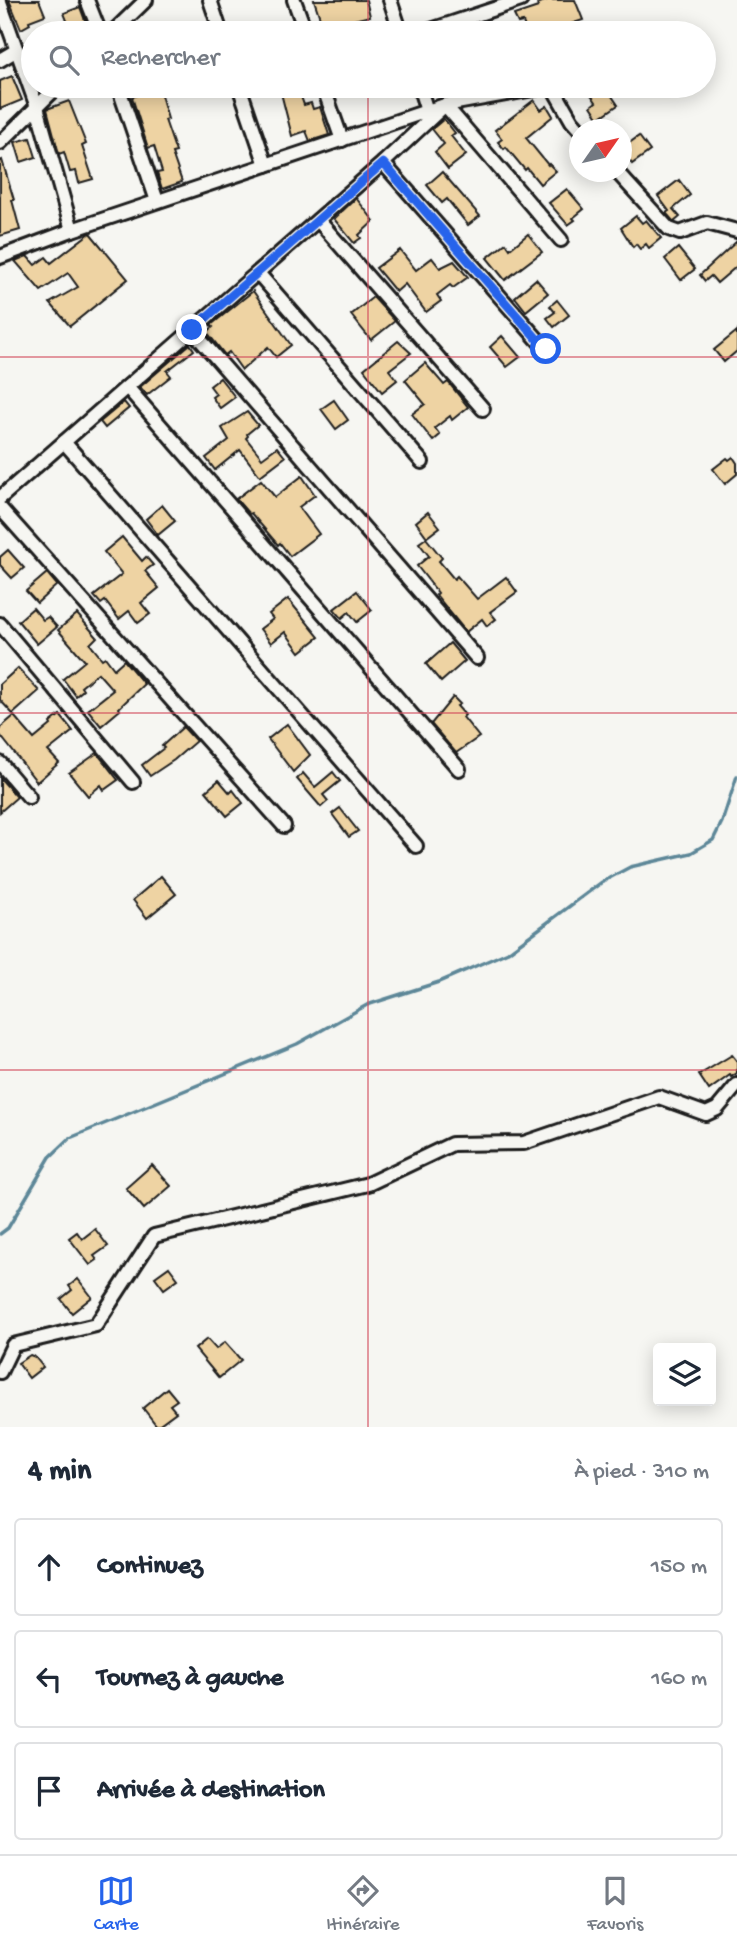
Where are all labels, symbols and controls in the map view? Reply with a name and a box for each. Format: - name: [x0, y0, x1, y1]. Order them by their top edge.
- search box: [21, 21, 716, 98]
- icon: search: [45, 41, 83, 79]
- text: Rechercher: [101, 44, 219, 75]
- north arrow: [569, 119, 632, 182]
- route end: [176, 314, 207, 345]
- route start: [530, 333, 561, 364]
- map controls: [653, 1343, 716, 1406]
- button: layers: [653, 1343, 716, 1406]
- text: 4 min: [28, 1455, 91, 1490]
- text: À pied · 310 m: [574, 1459, 709, 1486]
- icon: ahead: [30, 1548, 68, 1586]
- text: Continuez: [97, 1552, 203, 1583]
- text: 150 m: [651, 1554, 707, 1581]
- icon: left: [30, 1660, 68, 1698]
- text: Tournez à gauche: [97, 1664, 284, 1695]
- text: 160 m: [651, 1666, 707, 1693]
- icon: arrive: [30, 1772, 68, 1810]
- text: Arrivée à destination: [97, 1776, 325, 1807]
- tab: Carte: [94, 1872, 139, 1937]
- tab: Itinéraire: [326, 1872, 399, 1937]
- tab: Favoris: [587, 1872, 643, 1937]

